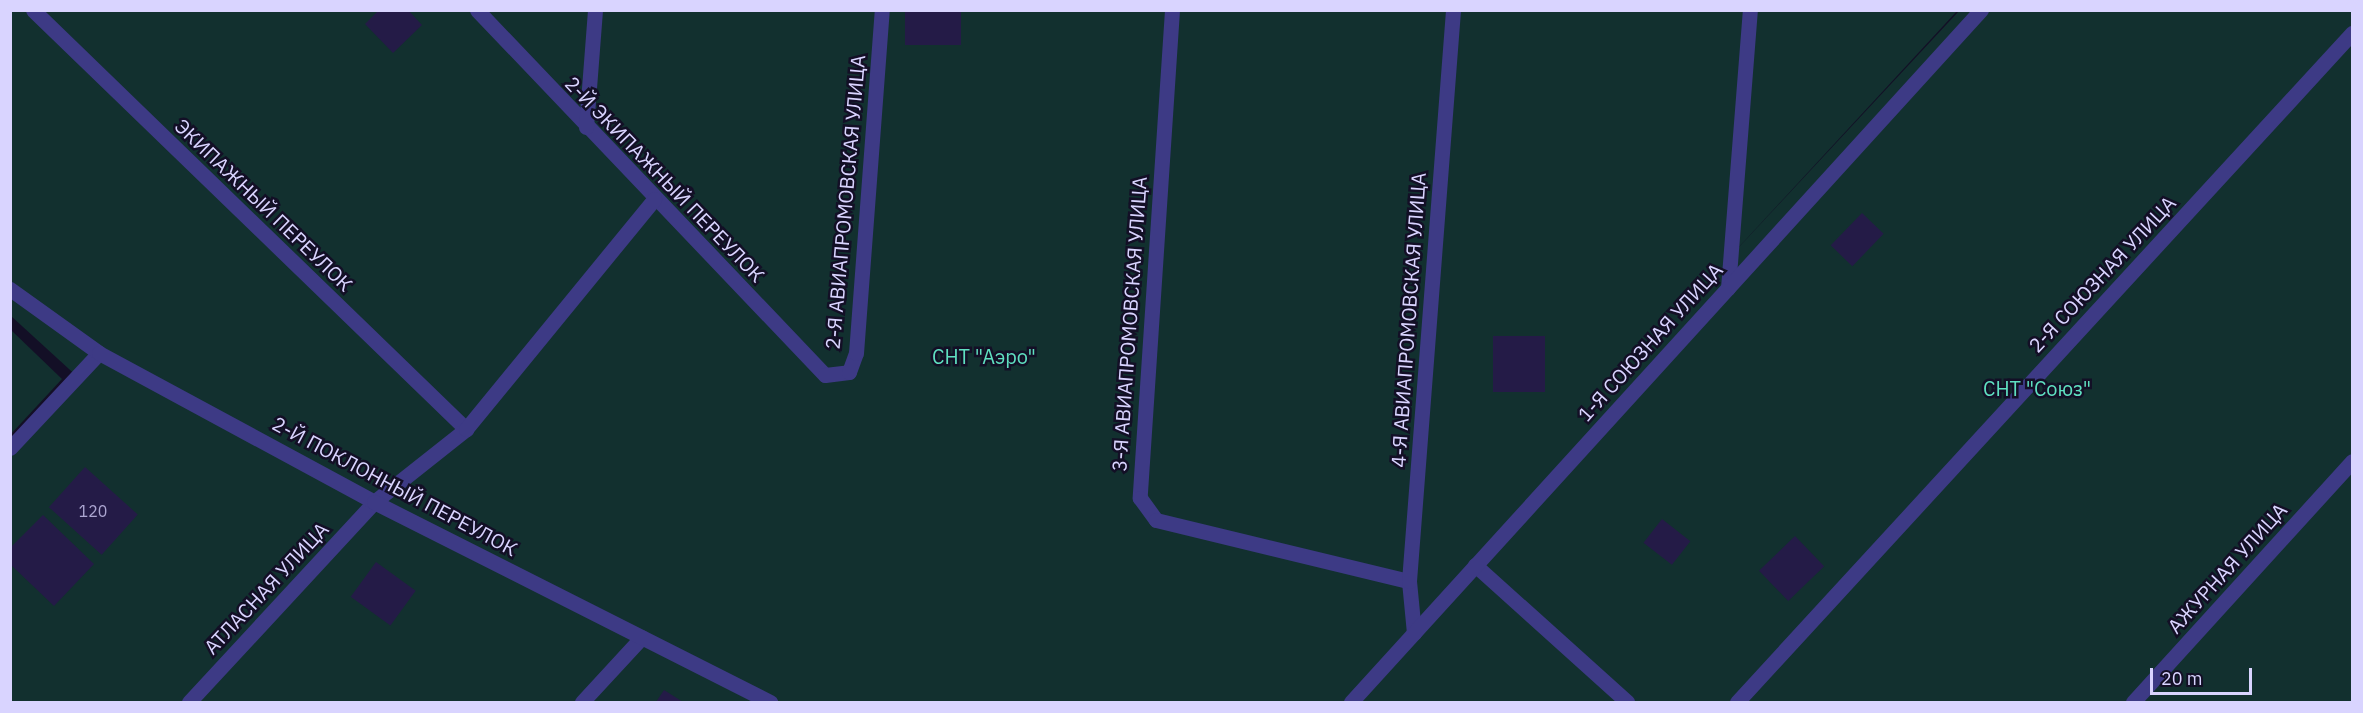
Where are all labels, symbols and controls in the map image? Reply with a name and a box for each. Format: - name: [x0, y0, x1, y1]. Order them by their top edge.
- street label: 2-Я АВИАПРОМОВСКАЯ УЛИЦА: [820, 54, 870, 350]
- street label: 2-Й ЭКИПАЖНЫЙ ПЕРЕУЛОК: [560, 71, 770, 287]
- street label: ЭКИПАЖНЫЙ ПЕРЕУЛОК: [170, 114, 358, 296]
- street label: 4-Я АВИАПРОМОВСКАЯ УЛИЦА: [1386, 172, 1430, 468]
- street label: 3-Я АВИАПРОМОВСКАЯ УЛИЦА: [1107, 176, 1151, 472]
- street label: 2-Я СОЮЗНАЯ УЛИЦА: [2023, 191, 2181, 357]
- street label: 1-Я СОЮЗНАЯ УЛИЦА: [1573, 258, 1727, 426]
- park label: СНТ "Аэро": [932, 344, 1036, 368]
- park label: СНТ "Союз": [1983, 376, 2091, 400]
- street label: 2-Й ПОКЛОННЫЙ ПЕРЕУЛОК: [268, 411, 522, 561]
- street label: АЖУРНАЯ УЛИЦА: [2162, 498, 2292, 638]
- house number: 120: [79, 501, 107, 521]
- street label: АТЛАСНАЯ УЛИЦА: [199, 517, 333, 659]
- scale bar: [2153, 656, 2255, 694]
- text: 20 m: [2161, 667, 2203, 690]

